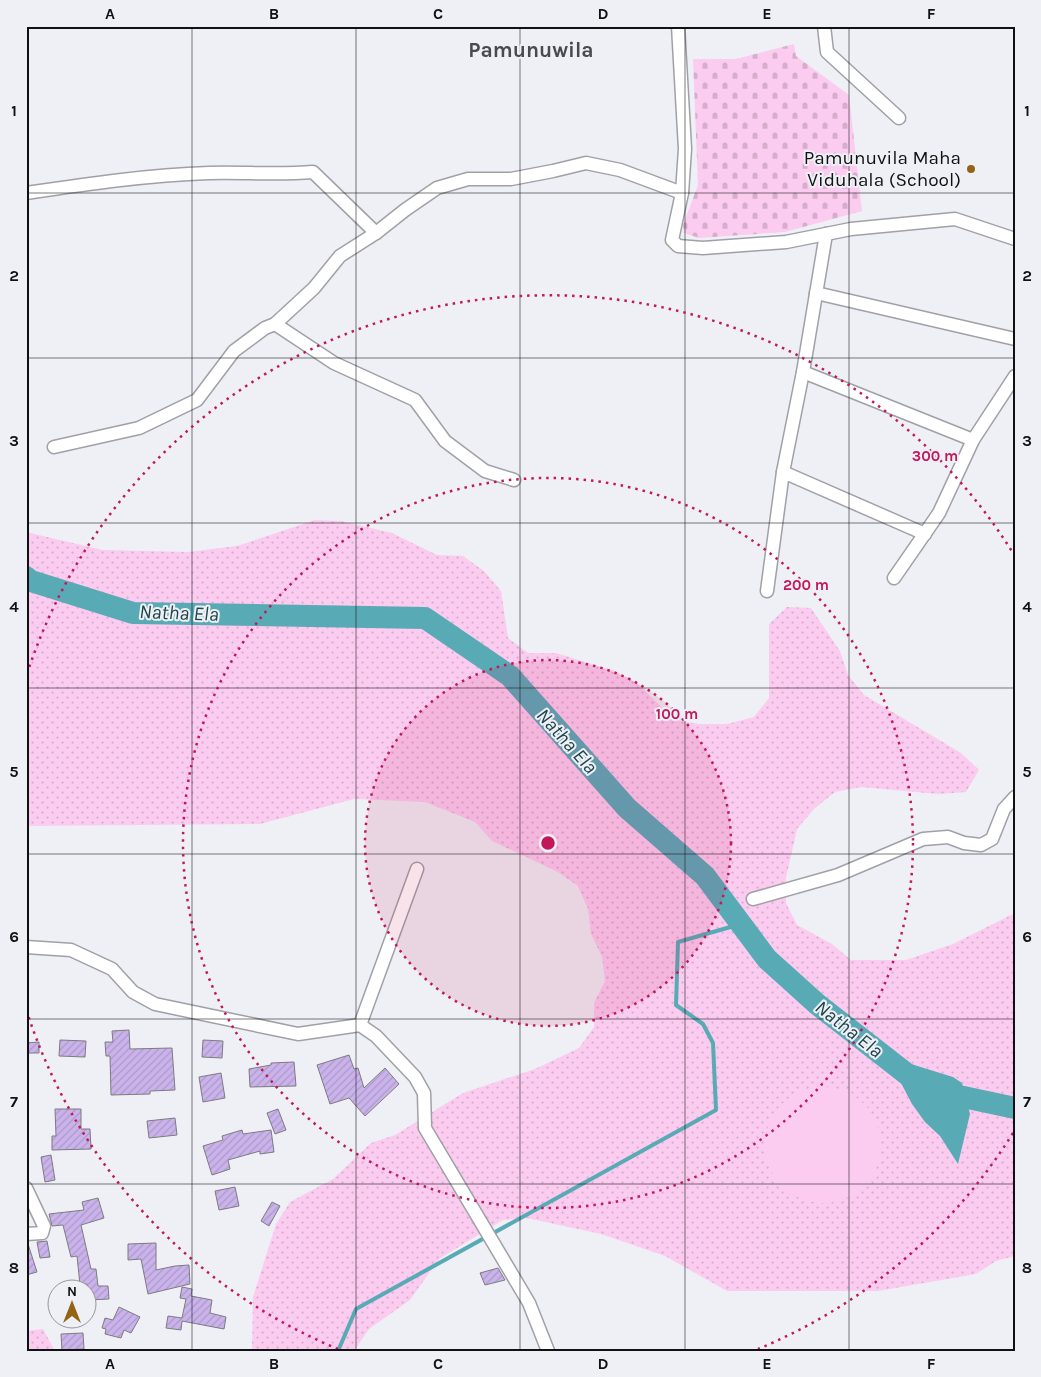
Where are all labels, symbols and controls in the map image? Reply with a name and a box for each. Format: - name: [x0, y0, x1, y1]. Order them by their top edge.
- text: A: [105, 4, 115, 23]
- text: B: [269, 4, 279, 23]
- text: C: [433, 4, 443, 23]
- text: D: [598, 4, 609, 23]
- text: E: [762, 4, 772, 23]
- text: F: [927, 4, 936, 23]
- district label: Pamunuwila: [468, 38, 594, 62]
- text: 1: [11, 101, 17, 120]
- text: 1: [1024, 101, 1030, 120]
- place label: Pamunuvila Maha Viduhala (School): [804, 147, 961, 191]
- marker: Pamunuvila Maha Viduhala (School): [965, 163, 977, 175]
- text: 2: [9, 266, 19, 285]
- text: 2: [1022, 266, 1032, 285]
- text: 3: [9, 431, 19, 450]
- text: 3: [1022, 431, 1032, 450]
- text: 300 m: [912, 447, 958, 465]
- text: 200 m: [783, 576, 829, 594]
- text: 4: [9, 597, 19, 616]
- text: 4: [1022, 597, 1032, 616]
- water label: Natha Ela: [139, 600, 219, 626]
- water label: Natha Ela: [532, 704, 602, 778]
- text: 100 m: [656, 705, 698, 723]
- text: 5: [9, 762, 19, 781]
- text: 5: [1022, 762, 1032, 781]
- centre of rings: [539, 834, 557, 852]
- text: 6: [9, 927, 19, 946]
- text: 6: [1022, 927, 1032, 946]
- water label: Natha Ela: [811, 995, 887, 1063]
- text: 7: [10, 1092, 18, 1111]
- text: 7: [1023, 1092, 1031, 1111]
- text: 8: [9, 1258, 19, 1277]
- text: 8: [1022, 1258, 1032, 1277]
- north arrow: [48, 1280, 98, 1330]
- text: N: [67, 1283, 77, 1300]
- text: A: [105, 1354, 115, 1373]
- text: B: [269, 1354, 279, 1373]
- text: C: [433, 1354, 443, 1373]
- text: D: [598, 1354, 609, 1373]
- text: E: [762, 1354, 772, 1373]
- text: F: [927, 1354, 936, 1373]

